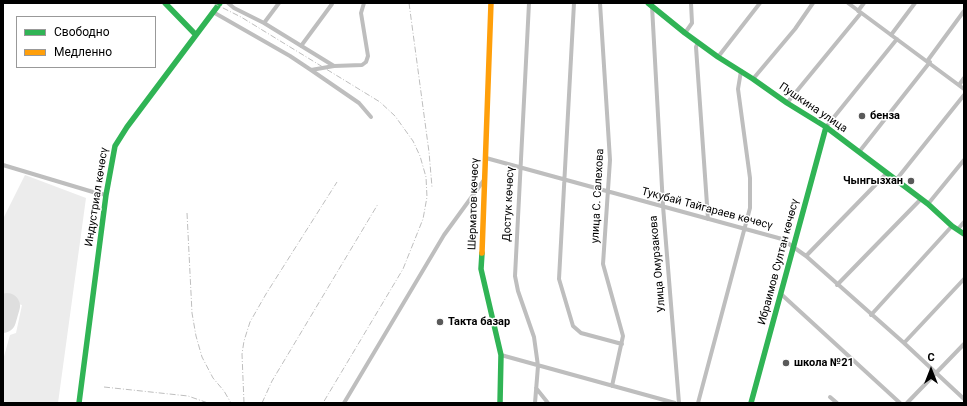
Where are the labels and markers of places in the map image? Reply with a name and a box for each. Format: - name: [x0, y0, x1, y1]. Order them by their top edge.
- place label: бенза: [870, 109, 900, 123]
- marker: бенза: [857, 111, 867, 121]
- place label: Чынгызхан: [843, 174, 903, 188]
- marker: Чынгызхан: [906, 176, 916, 186]
- place label: Такта базар: [448, 315, 510, 329]
- marker: Такта базар: [435, 317, 445, 327]
- place label: школа №21: [794, 356, 854, 370]
- marker: школа №21: [781, 358, 791, 368]

